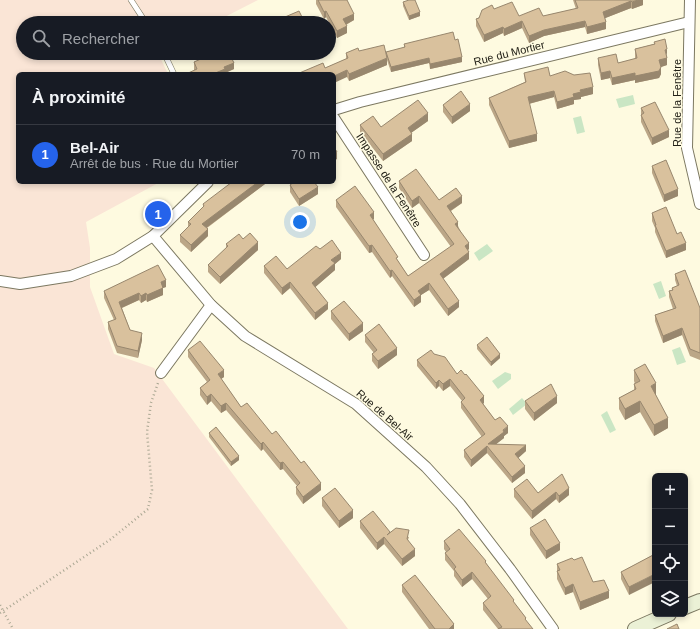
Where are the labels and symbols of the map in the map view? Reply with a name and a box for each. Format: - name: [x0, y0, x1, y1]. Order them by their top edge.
- street label: Rue du Mortier: [472, 38, 546, 68]
- street label: Rue de la Fenêtre: [671, 59, 683, 147]
- street label: Impasse de la Fenêtre: [354, 131, 424, 229]
- pin: 1: [145, 199, 171, 229]
- your location: [290, 212, 310, 232]
- street label: Rue de Bel-Air: [354, 387, 416, 443]

